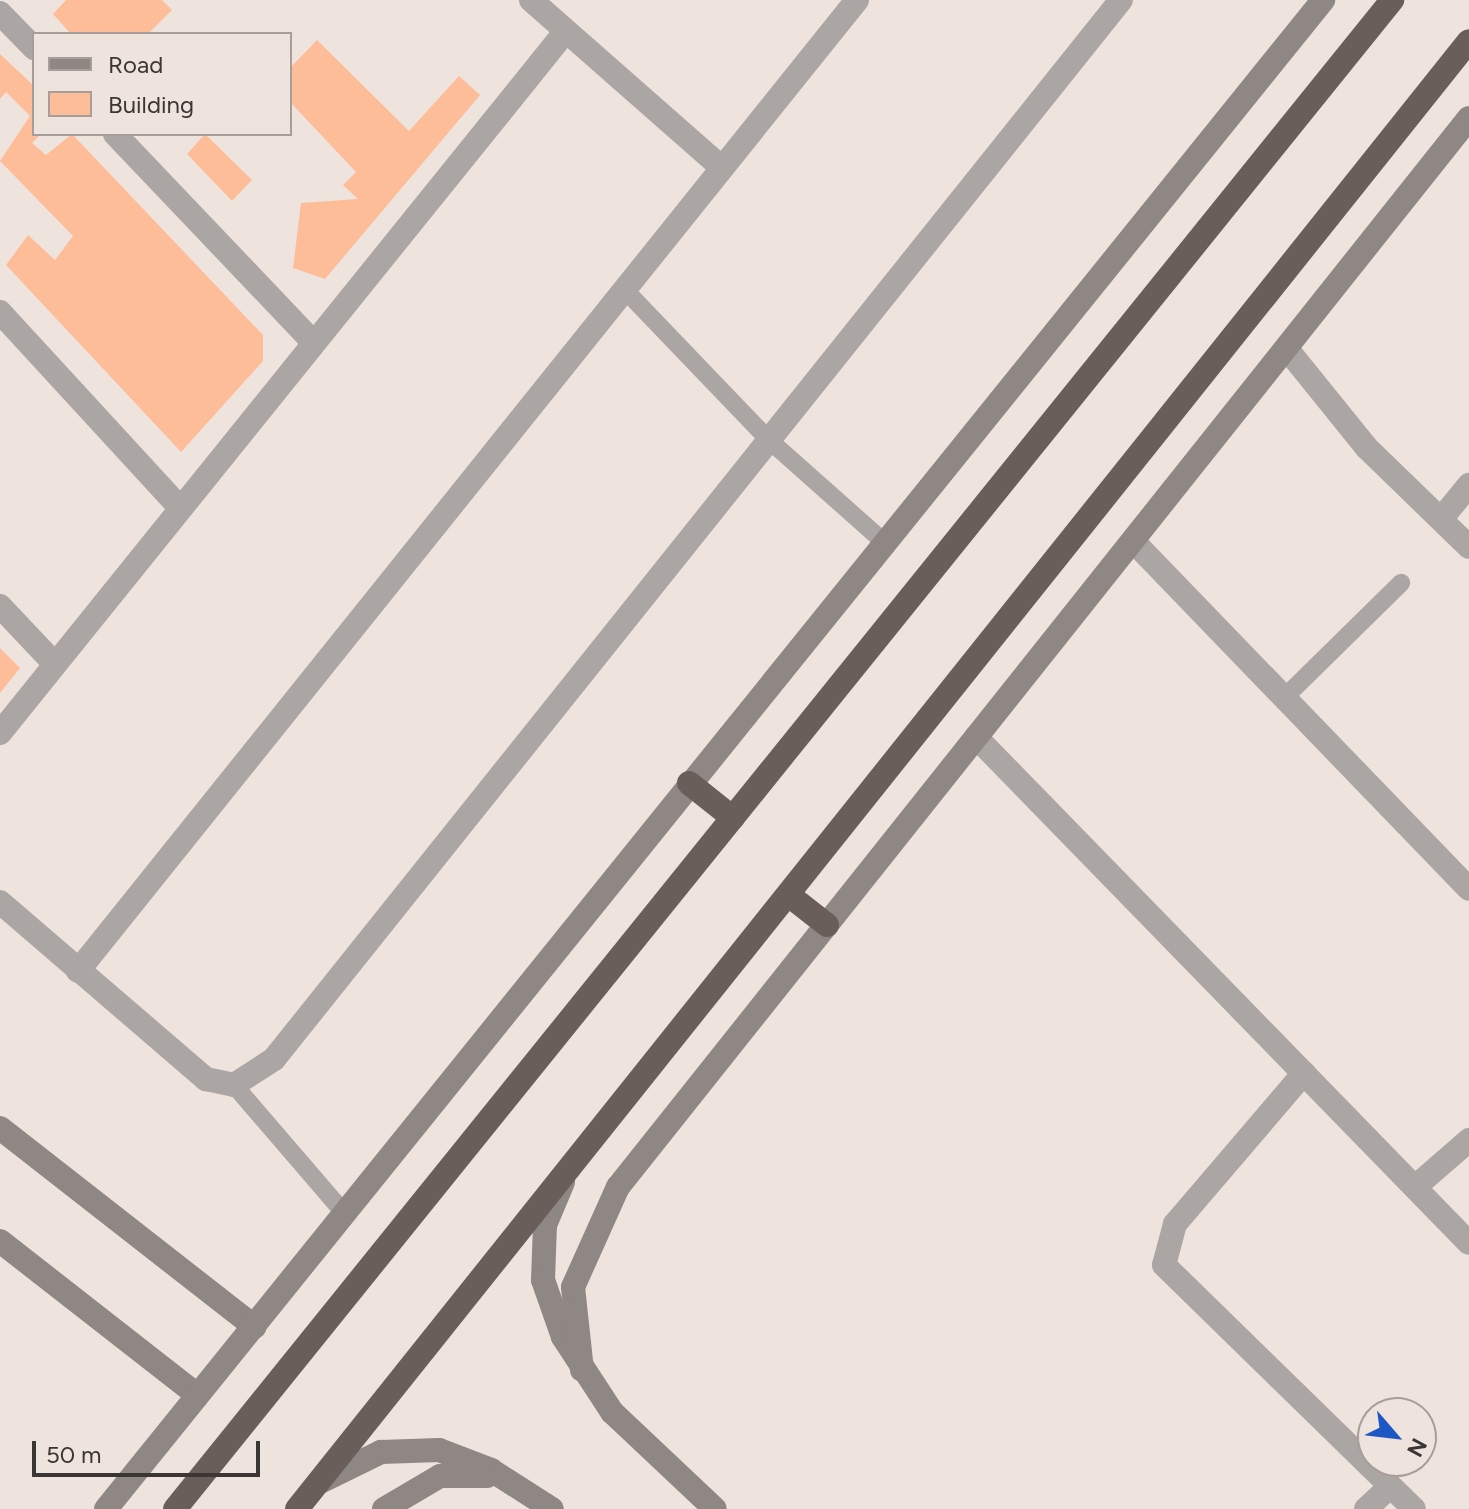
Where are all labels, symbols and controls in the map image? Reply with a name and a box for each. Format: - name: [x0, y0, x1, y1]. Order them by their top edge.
- legend: [32, 32, 292, 136]
- text: Road: [108, 50, 163, 79]
- text: Building: [108, 90, 194, 119]
- north arrow: [1357, 1397, 1437, 1477]
- scale bar: [36, 1425, 264, 1475]
- text: N: [1401, 1434, 1433, 1461]
- text: 50 m: [46, 1440, 102, 1469]

